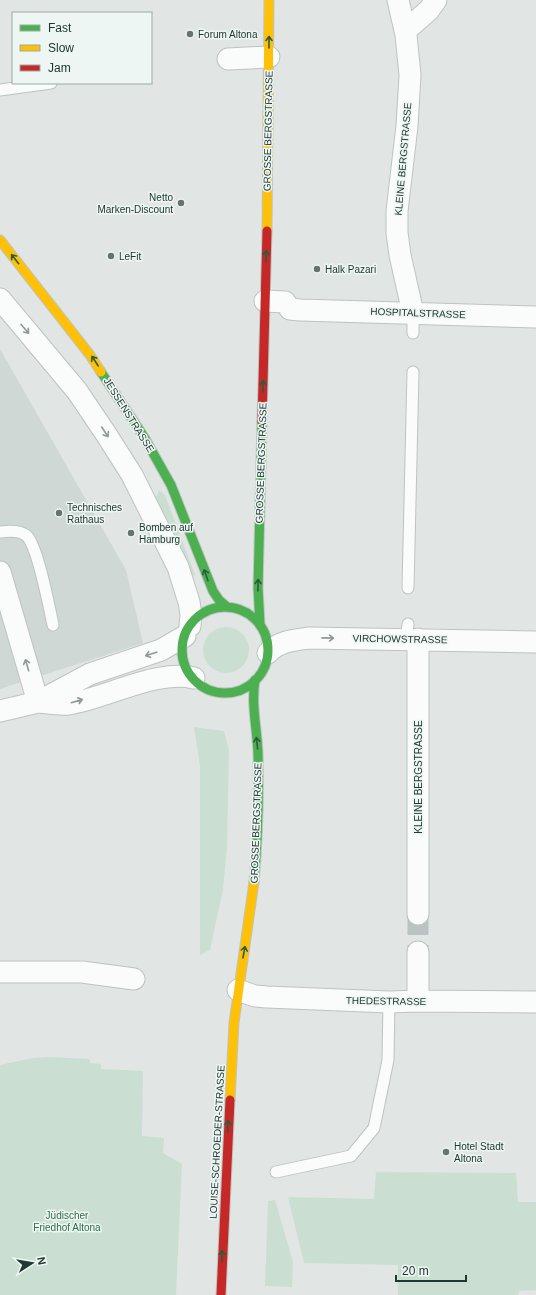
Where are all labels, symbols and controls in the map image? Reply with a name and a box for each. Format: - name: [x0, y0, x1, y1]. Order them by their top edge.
- legend: [12, 12, 152, 84]
- text: Fast: [48, 21, 72, 35]
- marker: Forum Altona: [185, 29, 195, 39]
- place label: Forum Altona: [198, 29, 258, 40]
- one-way arrow: [265, 36, 273, 49]
- text: Slow: [48, 41, 74, 55]
- text: Jam: [48, 61, 71, 75]
- street label: GROSSE BERGSTRASSE: [261, 70, 275, 191]
- street label: KLEINE BERGSTRASSE: [393, 102, 413, 216]
- place label: Netto Marken-Discount: [97, 192, 173, 215]
- marker: Netto Marken-Discount: [176, 198, 186, 208]
- one-way arrow: [262, 250, 270, 263]
- marker: LeFit: [106, 251, 116, 261]
- place label: LeFit: [119, 251, 141, 262]
- one-way arrow: [10, 253, 19, 264]
- marker: Halk Pazari: [312, 264, 322, 274]
- place label: Halk Pazari: [325, 264, 376, 275]
- street label: HOSPITALSTRASSE: [370, 306, 466, 320]
- one-way arrow: [21, 324, 30, 335]
- one-way arrow: [90, 355, 98, 367]
- street label: JESSENSTRASSE: [102, 376, 157, 454]
- one-way arrow: [259, 380, 267, 393]
- street label: GROSSE BERGSTRASSE: [253, 402, 269, 523]
- one-way arrow: [101, 426, 109, 437]
- place label: Technisches Rathaus: [67, 502, 122, 525]
- marker: Technisches Rathaus: [54, 508, 64, 518]
- place label: Bomben auf Hamburg: [139, 522, 193, 545]
- marker: Bomben auf Hamburg: [126, 528, 136, 538]
- one-way arrow: [202, 569, 209, 582]
- one-way arrow: [254, 579, 262, 592]
- street label: VIRCHOWSTRASSE: [352, 633, 448, 645]
- one-way arrow: [321, 634, 334, 642]
- one-way arrow: [145, 650, 157, 658]
- one-way arrow: [23, 659, 30, 672]
- one-way arrow: [70, 697, 83, 705]
- street label: KLEINE BERGSTRASSE: [413, 720, 424, 834]
- one-way arrow: [253, 737, 261, 750]
- street label: GROSSE BERGSTRASSE: [248, 762, 264, 883]
- one-way arrow: [240, 946, 248, 959]
- street label: THEDESTRASSE: [346, 995, 427, 1007]
- street label: LOUISE-SCHROEDER-STRASSE: [207, 1065, 227, 1219]
- one-way arrow: [224, 1120, 232, 1133]
- place label: Hotel Stadt Altona: [454, 1141, 504, 1164]
- marker: Hotel Stadt Altona: [441, 1147, 451, 1157]
- park label: Jüdischer Friedhof Altona: [33, 1210, 101, 1233]
- north arrow: [12, 1243, 52, 1283]
- one-way arrow: [219, 1250, 226, 1263]
- text: N: [35, 1256, 48, 1266]
- scale bar: [396, 1257, 466, 1283]
- text: 20 m: [402, 1264, 429, 1278]

